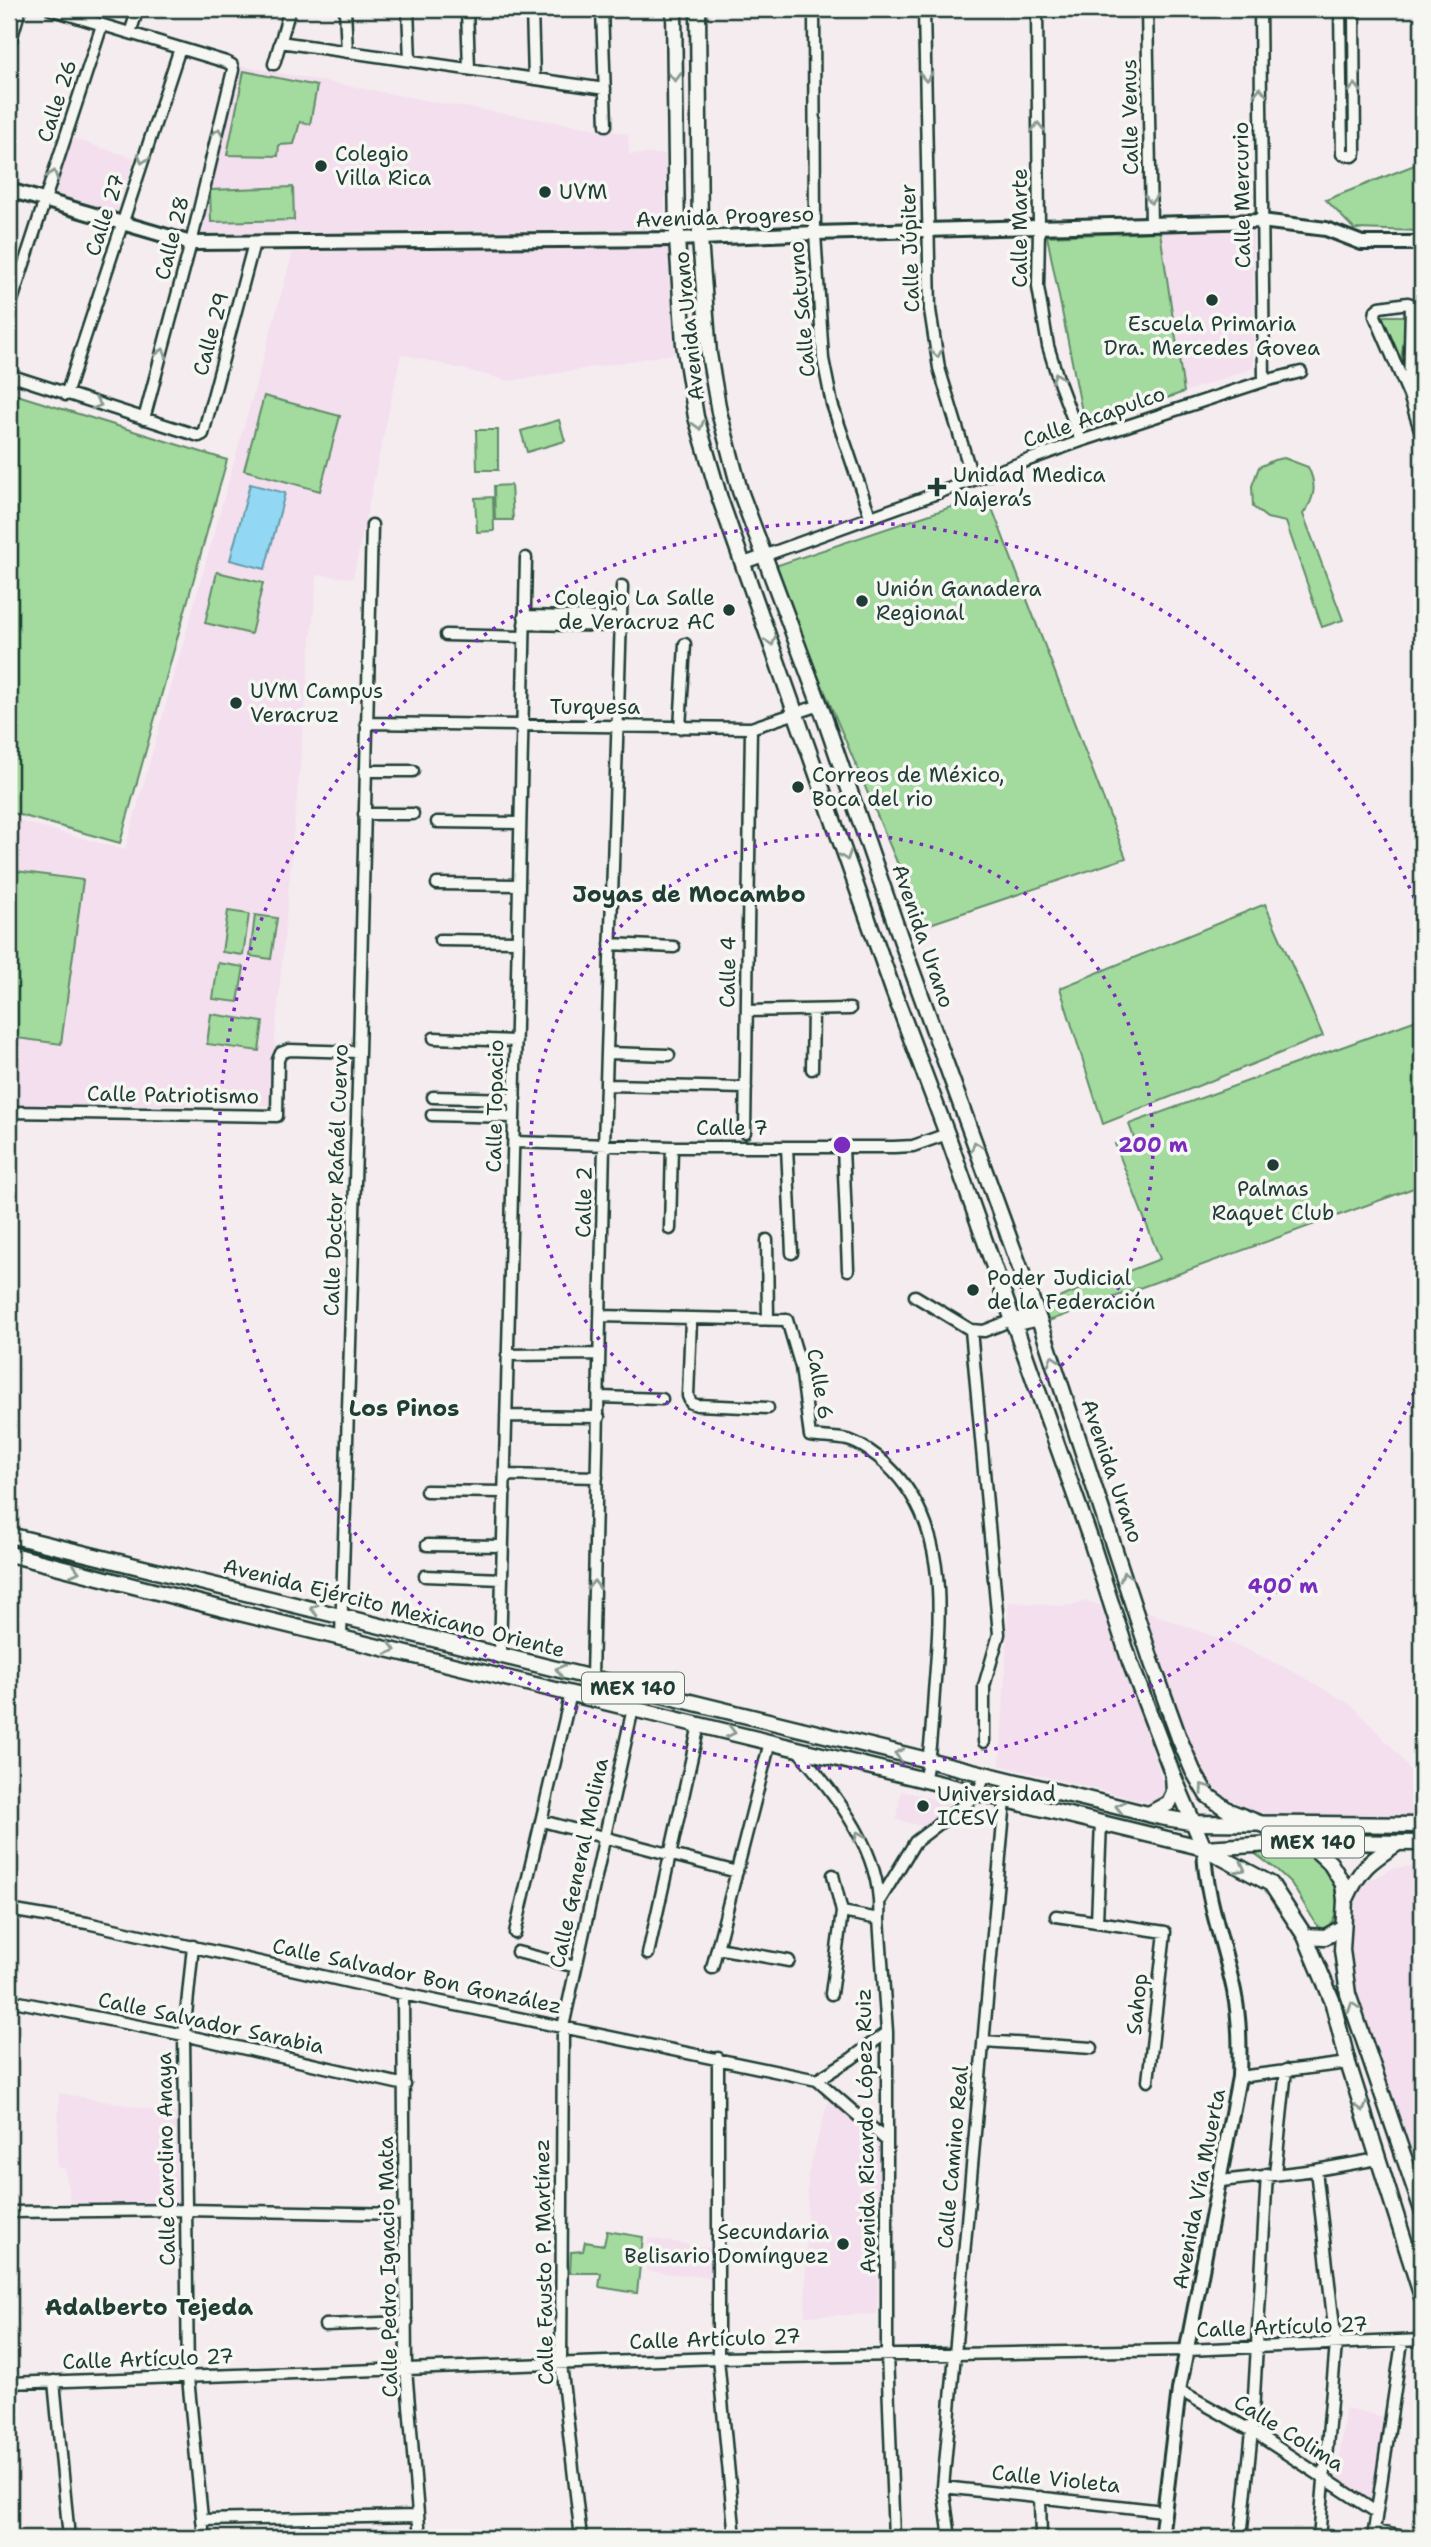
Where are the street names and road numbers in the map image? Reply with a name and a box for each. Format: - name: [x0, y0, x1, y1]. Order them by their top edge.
- street label: Calle 26: [30, 56, 84, 146]
- street label: Calle Venus: [1115, 59, 1145, 175]
- street label: Calle Mercurio: [1227, 121, 1257, 269]
- street label: Calle Marte: [1006, 168, 1034, 288]
- street label: Calle 27: [79, 170, 131, 260]
- street label: Calle Júpiter: [894, 183, 926, 313]
- street label: Calle 28: [148, 193, 196, 283]
- street label: Avenida Progreso: [635, 200, 815, 234]
- street label: Calle Saturno: [782, 240, 822, 378]
- street label: Avenida Urano: [667, 250, 711, 402]
- street label: Calle 29: [186, 289, 236, 379]
- street label: Calle Acapulco: [1019, 380, 1169, 454]
- street label: Turquesa: [550, 693, 640, 721]
- street label: Avenida Urano: [885, 860, 961, 1012]
- street label: Calle 4: [713, 936, 743, 1008]
- street label: Calle Topacio: [480, 1039, 510, 1173]
- street label: Calle Doctor Rafaél Cuervo: [317, 1043, 355, 1317]
- street label: Calle Patriotismo: [87, 1079, 259, 1111]
- street label: Calle 7: [696, 1114, 768, 1142]
- street label: Calle 2: [569, 1166, 599, 1238]
- street label: Calle 6: [800, 1346, 840, 1422]
- street label: Avenida Urano: [1074, 1395, 1150, 1547]
- street label: Avenida Ejército Mexicano Oriente: [220, 1552, 568, 1664]
- road number: MEX 140: [582, 1672, 684, 1704]
- street label: Calle General Molina: [543, 1755, 615, 1971]
- road number: MEX 140: [1262, 1826, 1364, 1858]
- street label: Calle Salvador Bon González: [270, 1932, 564, 2020]
- street label: Sahop: [1120, 1972, 1154, 2036]
- street label: Calle Salvador Sarabia: [95, 1985, 327, 2061]
- street label: Avenida Ricardo López Ruiz: [850, 1988, 882, 2274]
- street label: Calle Carolino Anaya: [150, 2052, 182, 2266]
- street label: Calle Camino Real: [931, 2064, 975, 2250]
- street label: Avenida Vía Muerta: [1166, 2086, 1232, 2292]
- street label: Calle Pedro Ignacio Mata: [372, 2136, 404, 2398]
- street label: Calle Fausto P. Martínez: [528, 2139, 560, 2385]
- street label: Calle Artículo 27: [1196, 2310, 1368, 2344]
- street label: Calle Artículo 27: [629, 2322, 801, 2356]
- street label: Calle Artículo 27: [62, 2342, 234, 2376]
- street label: Calle Colima: [1229, 2388, 1349, 2478]
- street label: Calle Violeta: [990, 2458, 1122, 2500]

